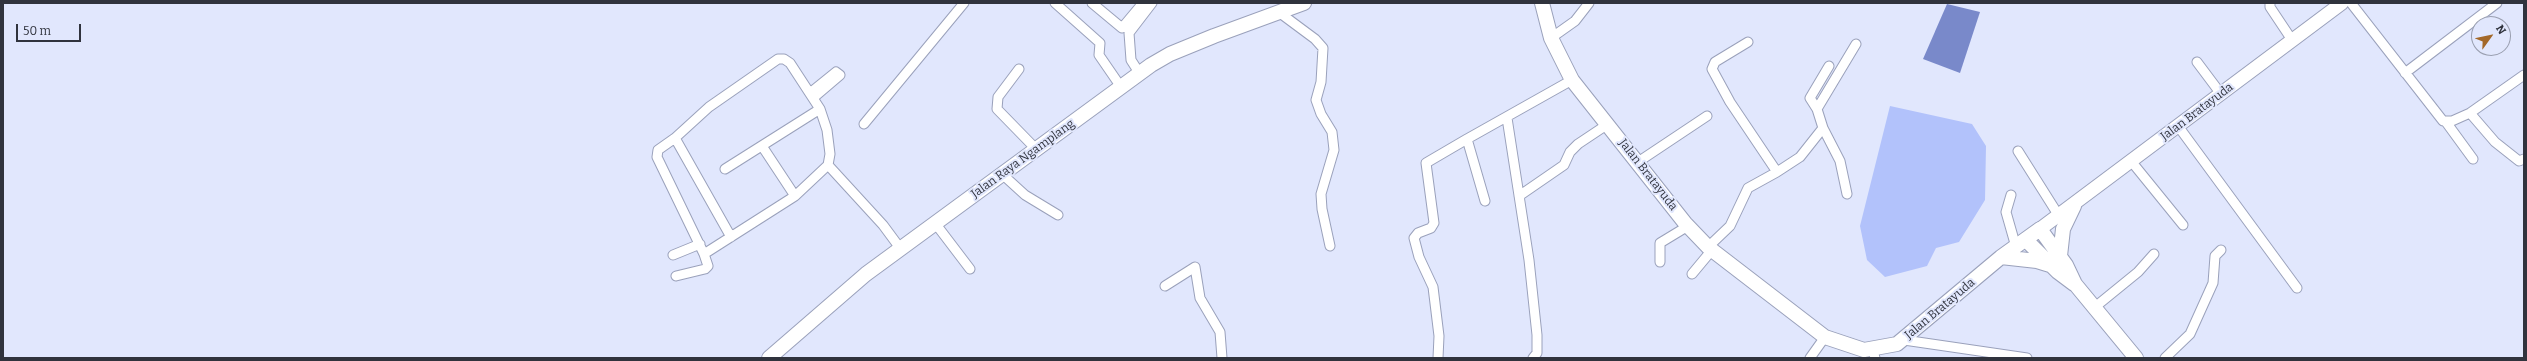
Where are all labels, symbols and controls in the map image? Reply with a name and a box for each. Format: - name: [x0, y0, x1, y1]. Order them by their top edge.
- scale bar: [18, 16, 83, 42]
- north arrow: [2471, 16, 2511, 56]
- text: N: [2493, 23, 2508, 37]
- text: 50 m: [23, 24, 51, 38]
- street label: Jalan Bratayuda: [2158, 80, 2236, 144]
- street label: Jalan Raya Ngamplang: [968, 117, 1078, 201]
- street label: Jalan Bratayuda: [1616, 136, 1680, 214]
- street label: Jalan Bratayuda: [1902, 276, 1978, 342]

